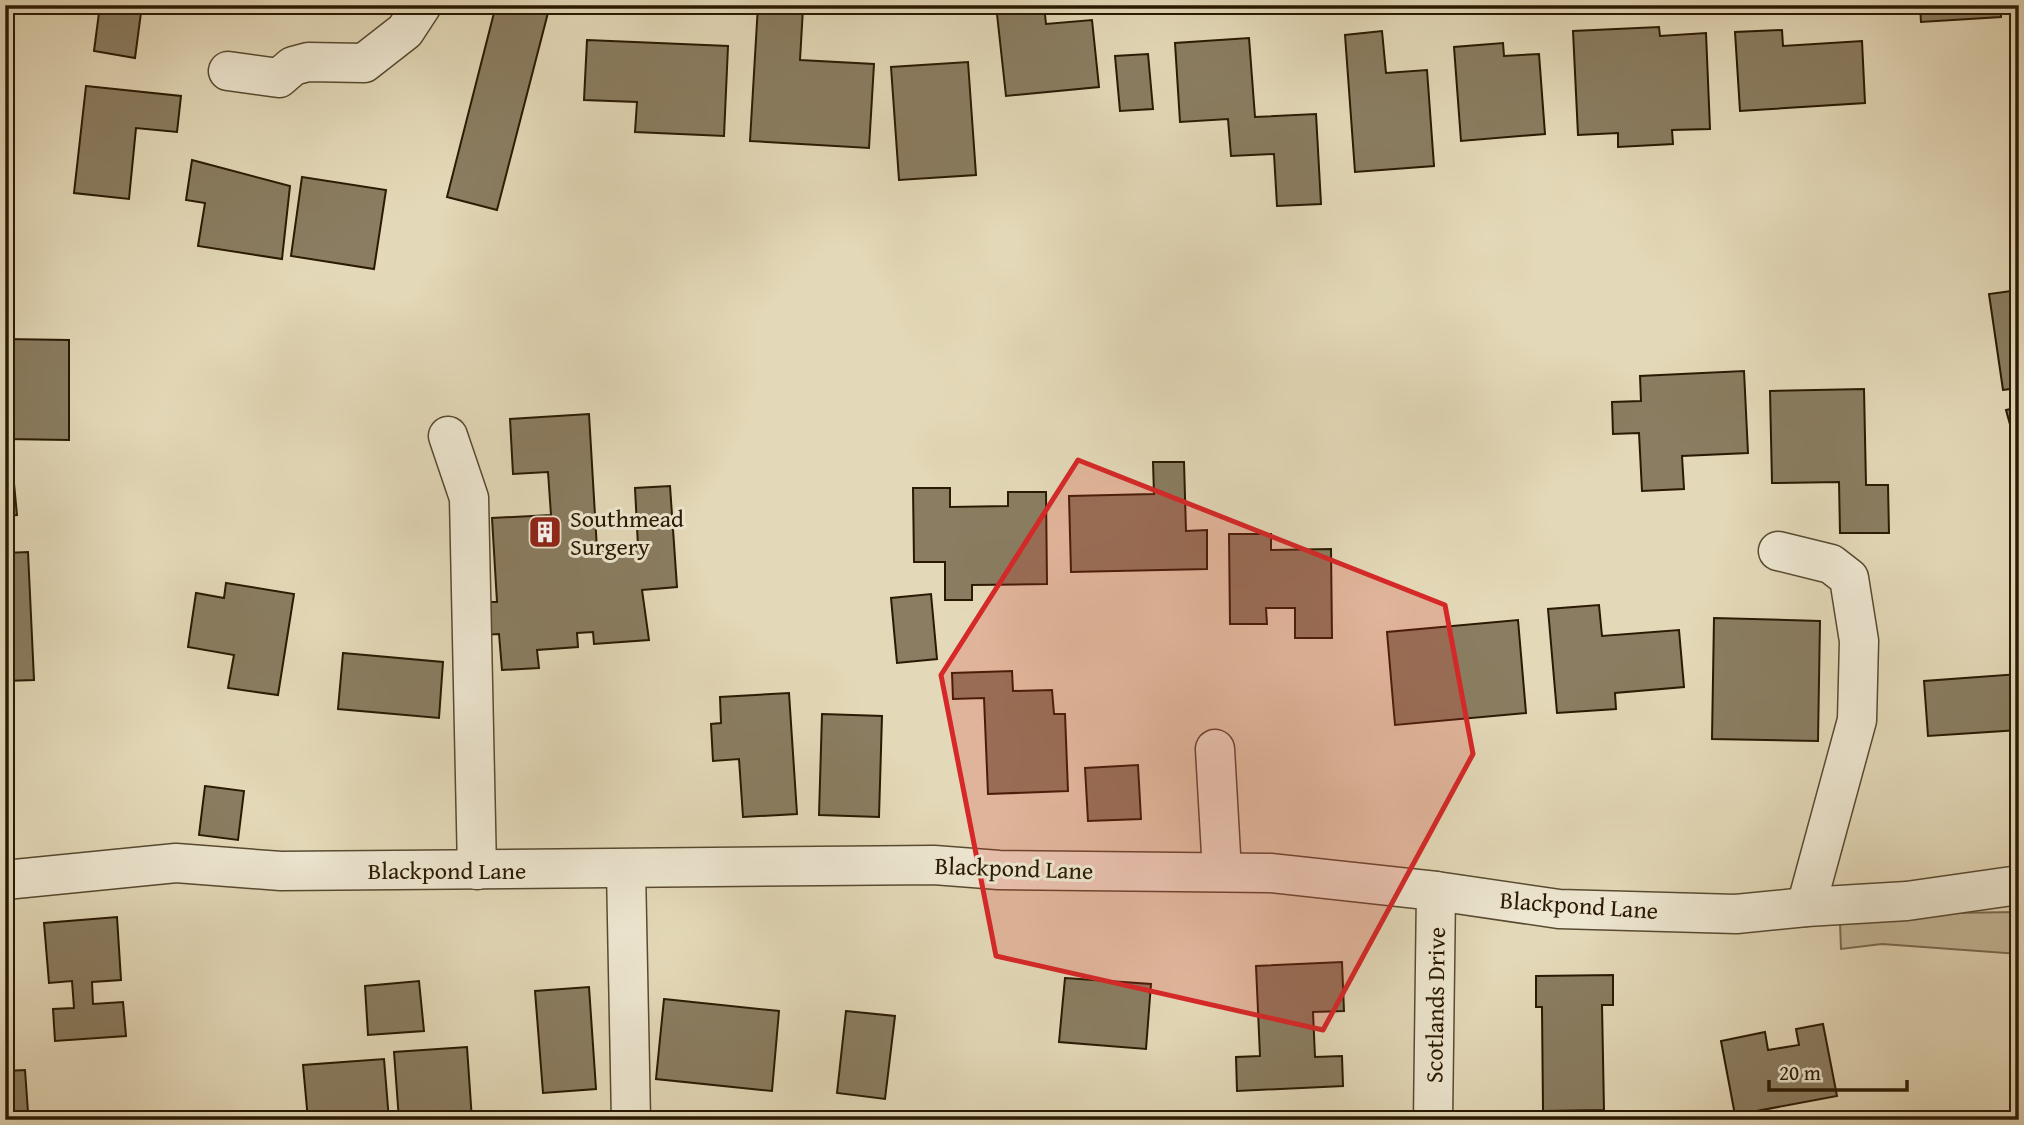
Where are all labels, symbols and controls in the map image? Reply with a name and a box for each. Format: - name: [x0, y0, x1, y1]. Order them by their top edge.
- place label: Southmead Surgery: [570, 501, 684, 564]
- building icon: Southmead Surgery: [526, 513, 564, 551]
- street label: Blackpond Lane: [934, 848, 1094, 888]
- street label: Blackpond Lane: [368, 853, 526, 888]
- street label: Blackpond Lane: [1499, 882, 1659, 928]
- street label: Scotlands Drive: [1416, 927, 1454, 1083]
- scale bar: [1769, 1048, 1907, 1092]
- text: 20 m: [1779, 1057, 1821, 1088]

